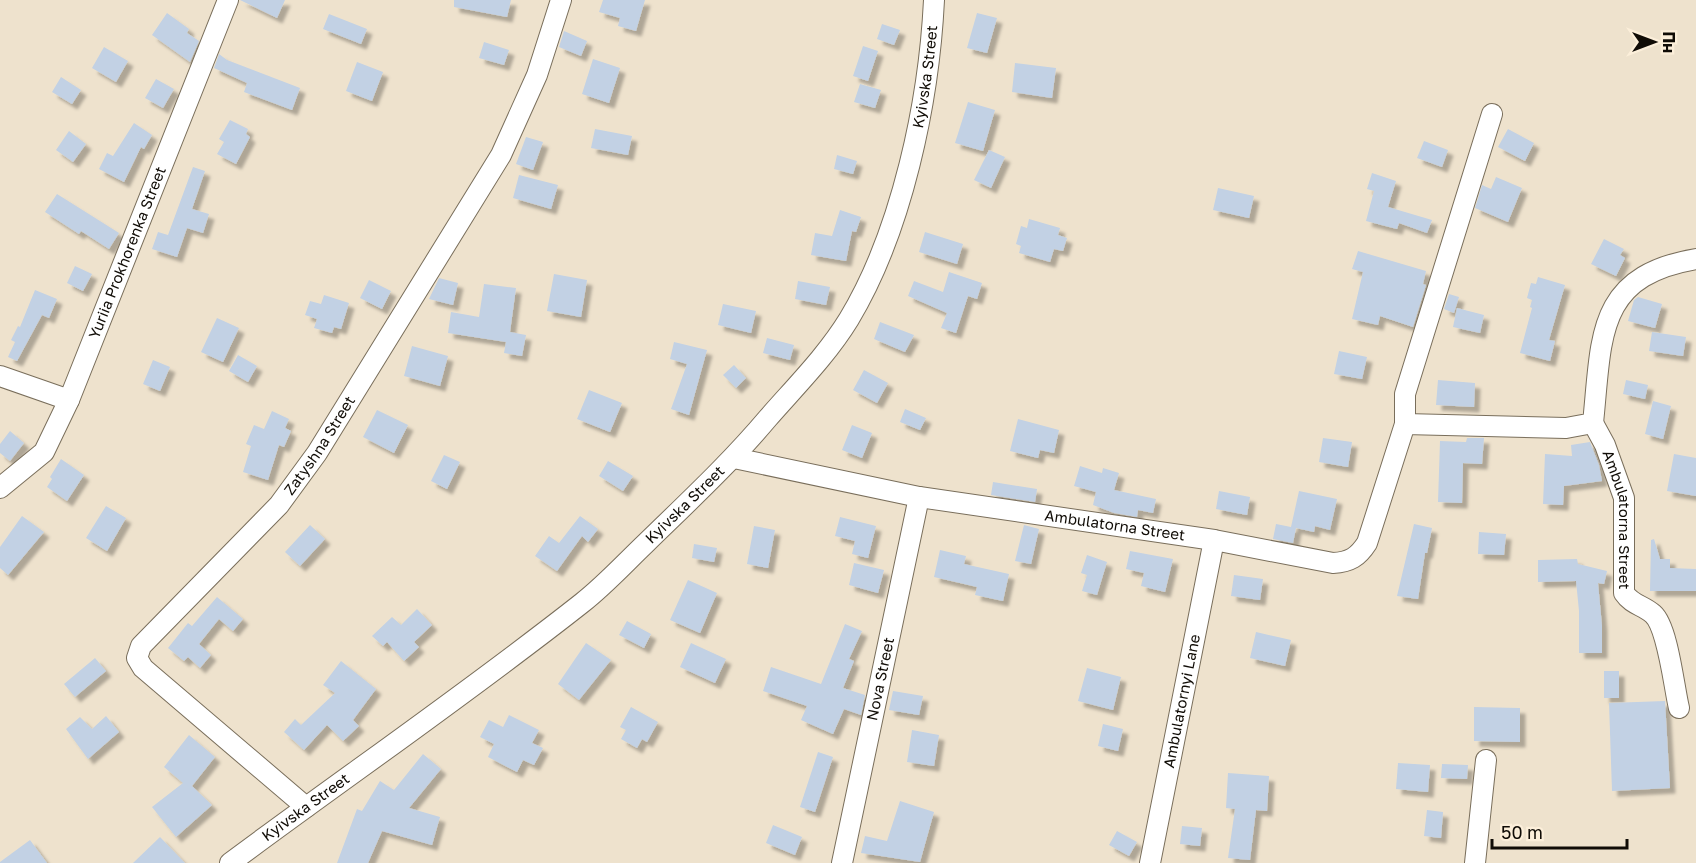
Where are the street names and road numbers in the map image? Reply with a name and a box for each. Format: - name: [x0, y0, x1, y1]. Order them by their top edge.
- street label: Kyivska Street: [908, 24, 940, 129]
- street label: Yuriia Prokhorenka Street: [84, 164, 169, 341]
- street label: Zatyshna Street: [280, 392, 358, 498]
- street label: Ambulatorna Street: [1600, 447, 1634, 589]
- street label: Kyivska Street: [641, 461, 728, 547]
- street label: Ambulatorna Street: [1044, 505, 1186, 544]
- street label: Ambulatornyi Lane: [1159, 632, 1203, 769]
- street label: Nova Street: [862, 635, 897, 722]
- street label: Kyivska Street: [258, 769, 352, 844]

